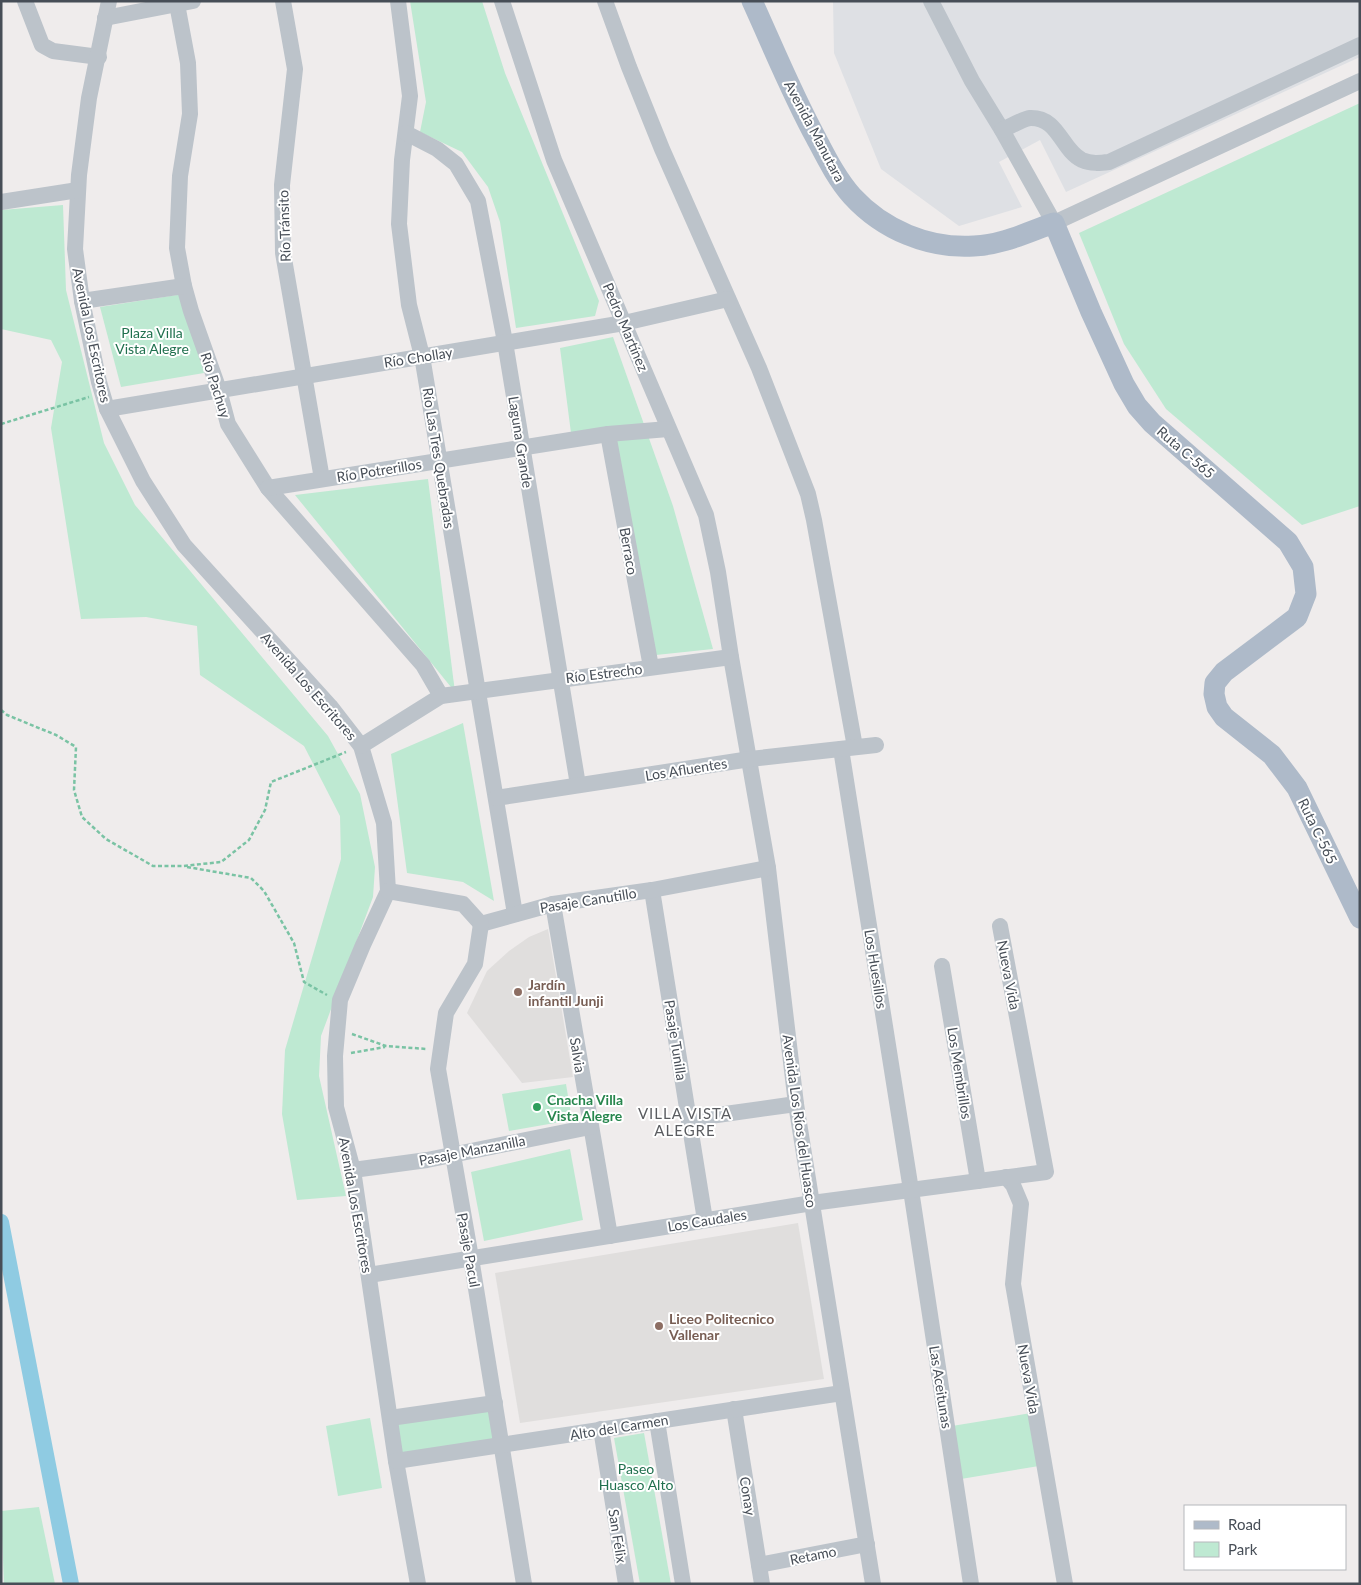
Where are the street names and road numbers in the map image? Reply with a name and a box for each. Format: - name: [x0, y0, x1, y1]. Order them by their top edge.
- street label: Avenida Manutara: [781, 77, 849, 185]
- street label: Río Tránsito: [274, 190, 294, 262]
- street label: Avenida Los Escritores: [69, 266, 115, 404]
- street label: Pedro Martínez: [600, 280, 652, 374]
- street label: Río Chollay: [382, 343, 454, 371]
- street label: Río Pachuy: [197, 350, 235, 421]
- street label: Río Las Tres Quebradas: [419, 386, 459, 530]
- street label: Laguna Grande: [505, 395, 537, 489]
- street label: Ruta C-565: [1154, 422, 1218, 482]
- street label: Río Potrerillos: [335, 455, 423, 485]
- street label: Berraco: [616, 526, 642, 576]
- street label: Avenida Los Escritores: [257, 629, 361, 743]
- street label: Río Estrecho: [565, 660, 643, 686]
- street label: Los Afluentes: [644, 754, 728, 784]
- street label: Ruta C-565: [1295, 795, 1341, 867]
- street label: Pasaje Canutillo: [538, 884, 638, 916]
- street label: Los Huesillos: [861, 928, 891, 1010]
- street label: Nueva Vida: [994, 939, 1024, 1011]
- street label: Pasaje Tunilla: [661, 998, 691, 1082]
- street label: Los Membrillos: [944, 1026, 976, 1120]
- street label: Avenida Los Ríos del Huasco: [779, 1033, 821, 1209]
- street label: Salvia: [567, 1036, 589, 1074]
- street label: Pasaje Manzanilla: [417, 1131, 527, 1169]
- street label: Avenida Los Escritores: [336, 1136, 376, 1274]
- street label: Los Caudales: [666, 1205, 748, 1235]
- street label: Pasaje Pacul: [454, 1211, 484, 1289]
- street label: Nueva Vida: [1015, 1343, 1043, 1415]
- street label: Las Aceitunas: [926, 1344, 956, 1430]
- street label: Alto del Carmen: [569, 1411, 669, 1443]
- street label: Conay: [737, 1475, 760, 1517]
- street label: San Félix: [605, 1508, 631, 1564]
- street label: Retamo: [788, 1542, 838, 1568]

